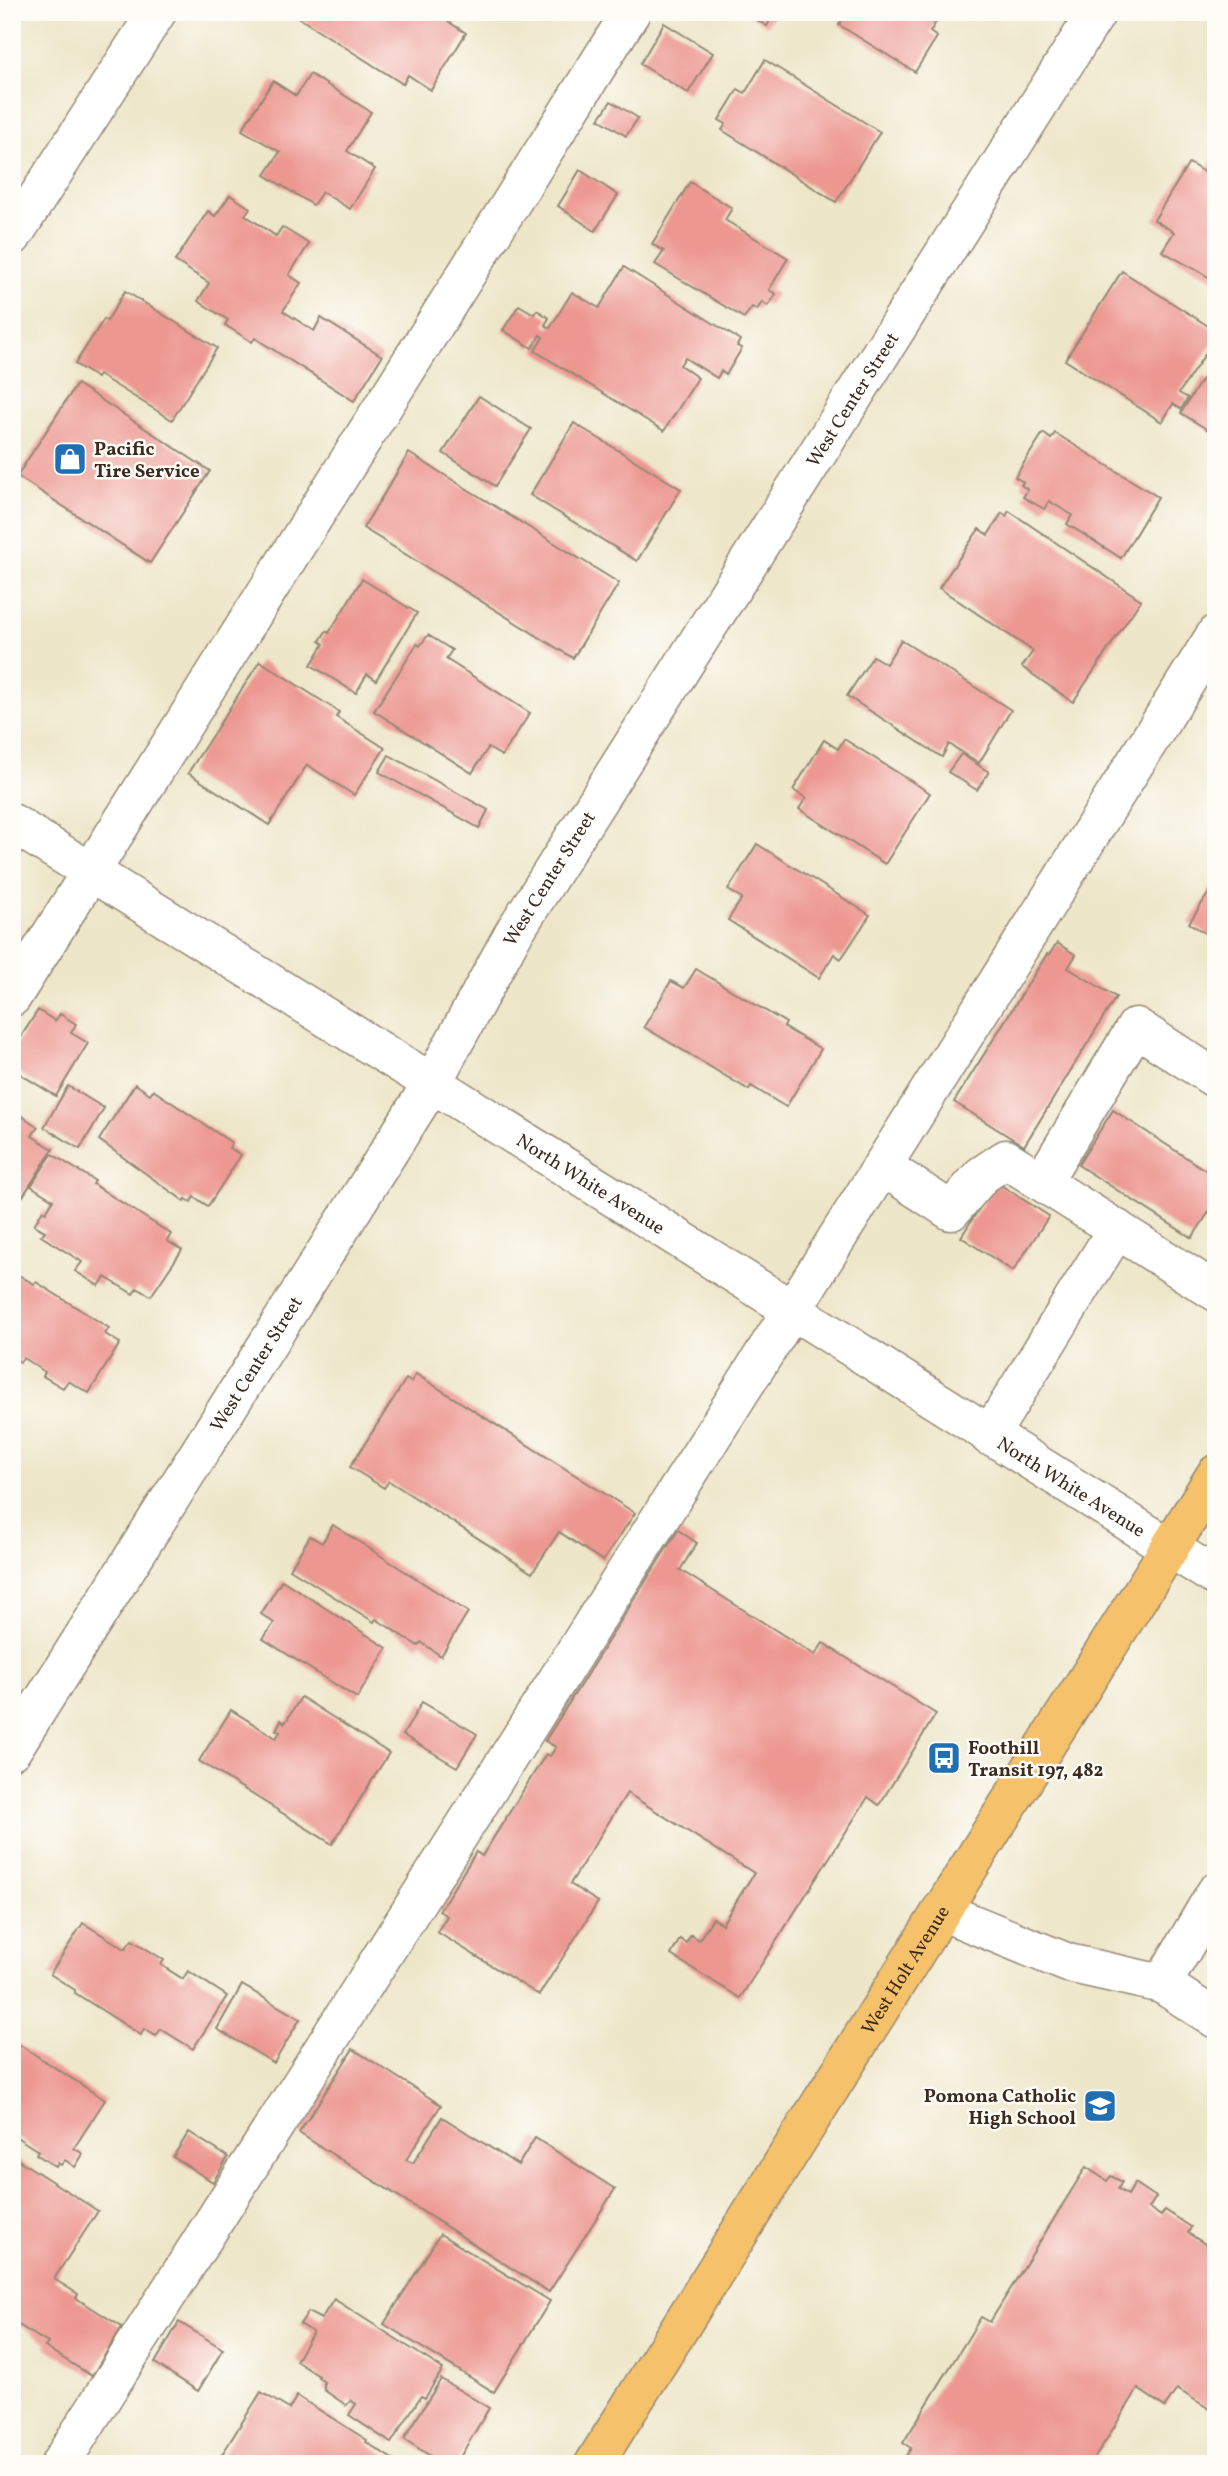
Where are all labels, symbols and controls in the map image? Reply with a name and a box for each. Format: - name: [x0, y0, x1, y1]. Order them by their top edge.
- street label: West Center Street: [801, 327, 906, 473]
- place label: Pacific Tire Service: [94, 437, 200, 485]
- shop icon: Pacific Tire Service: [51, 440, 89, 478]
- street label: West Center Street: [498, 806, 603, 951]
- street label: North White Avenue: [511, 1128, 669, 1241]
- street label: West Center Street: [205, 1292, 310, 1437]
- street label: North White Avenue: [991, 1431, 1150, 1544]
- place label: Foothill Transit 197, 482: [968, 1736, 1103, 1784]
- bus stop icon: Foothill Transit 197, 482: [925, 1739, 963, 1777]
- street label: West Holt Avenue: [856, 1901, 957, 2040]
- place label: Pomona Catholic High School: [924, 2084, 1076, 2132]
- school or university icon: Pomona Catholic High School: [1081, 2087, 1119, 2125]

